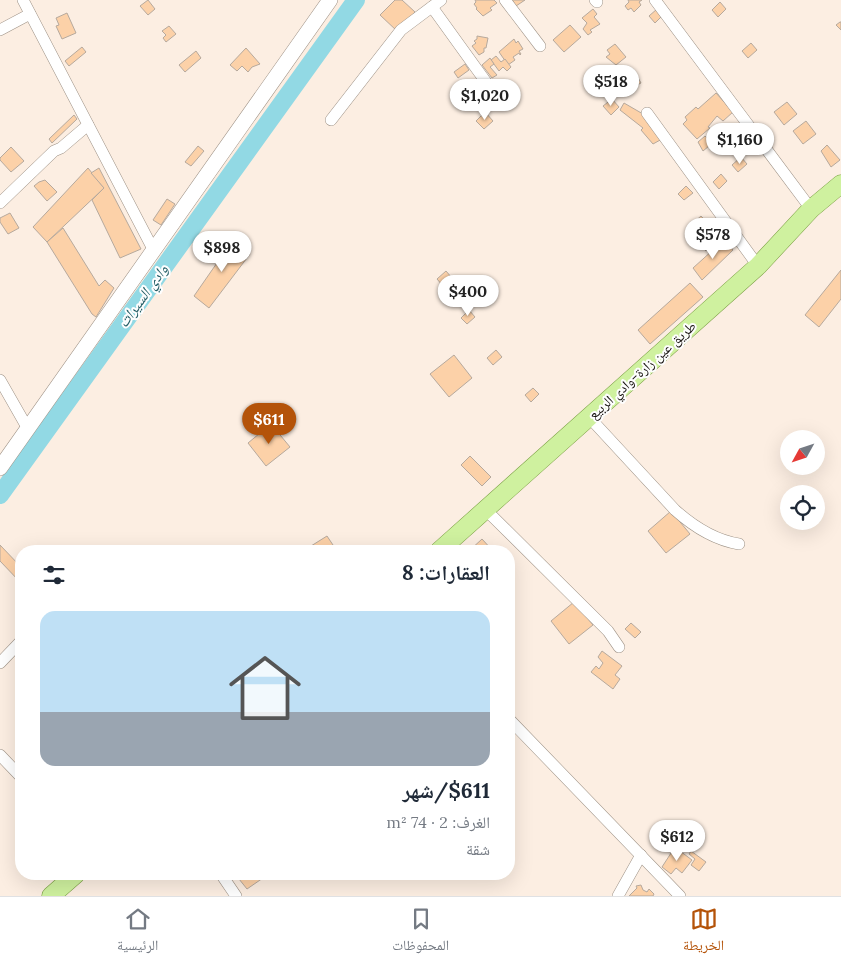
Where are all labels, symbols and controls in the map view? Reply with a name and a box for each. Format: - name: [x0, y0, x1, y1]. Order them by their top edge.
- pin: $518: [581, 64, 641, 107]
- text: $518: [594, 71, 628, 91]
- pin: $1,020: [444, 78, 526, 121]
- text: $1,020: [461, 85, 509, 105]
- pin: $1,160: [699, 122, 781, 165]
- text: $1,160: [717, 129, 763, 149]
- pin: $578: [683, 218, 743, 260]
- text: $578: [696, 224, 730, 244]
- pin: $898: [192, 230, 252, 273]
- text: $898: [204, 237, 240, 257]
- water label: وادي السيرات: [113, 260, 174, 333]
- pin: $400: [438, 274, 498, 317]
- text: $400: [449, 281, 487, 301]
- street label: طريق عين زارة-وادي الربيع: [584, 317, 701, 425]
- pin: $611: [239, 402, 299, 445]
- text: $611: [253, 409, 285, 429]
- north arrow: [780, 430, 825, 475]
- map controls: [780, 430, 825, 530]
- button: locate: [780, 485, 825, 530]
- text: العقارات: 8: [402, 559, 490, 586]
- icon: filters: [40, 561, 68, 589]
- icon: home: [220, 643, 310, 733]
- text: $611/شهر: [403, 777, 490, 804]
- text: الغرف: 2 · 74 m²: [386, 812, 490, 832]
- pin: $612: [647, 820, 707, 862]
- text: $612: [660, 826, 694, 846]
- text: شقة: [466, 839, 490, 859]
- tab: الرئيسية: [117, 905, 158, 959]
- tab: المحفوظات: [392, 905, 449, 959]
- tab: الخريطة: [683, 905, 724, 959]

